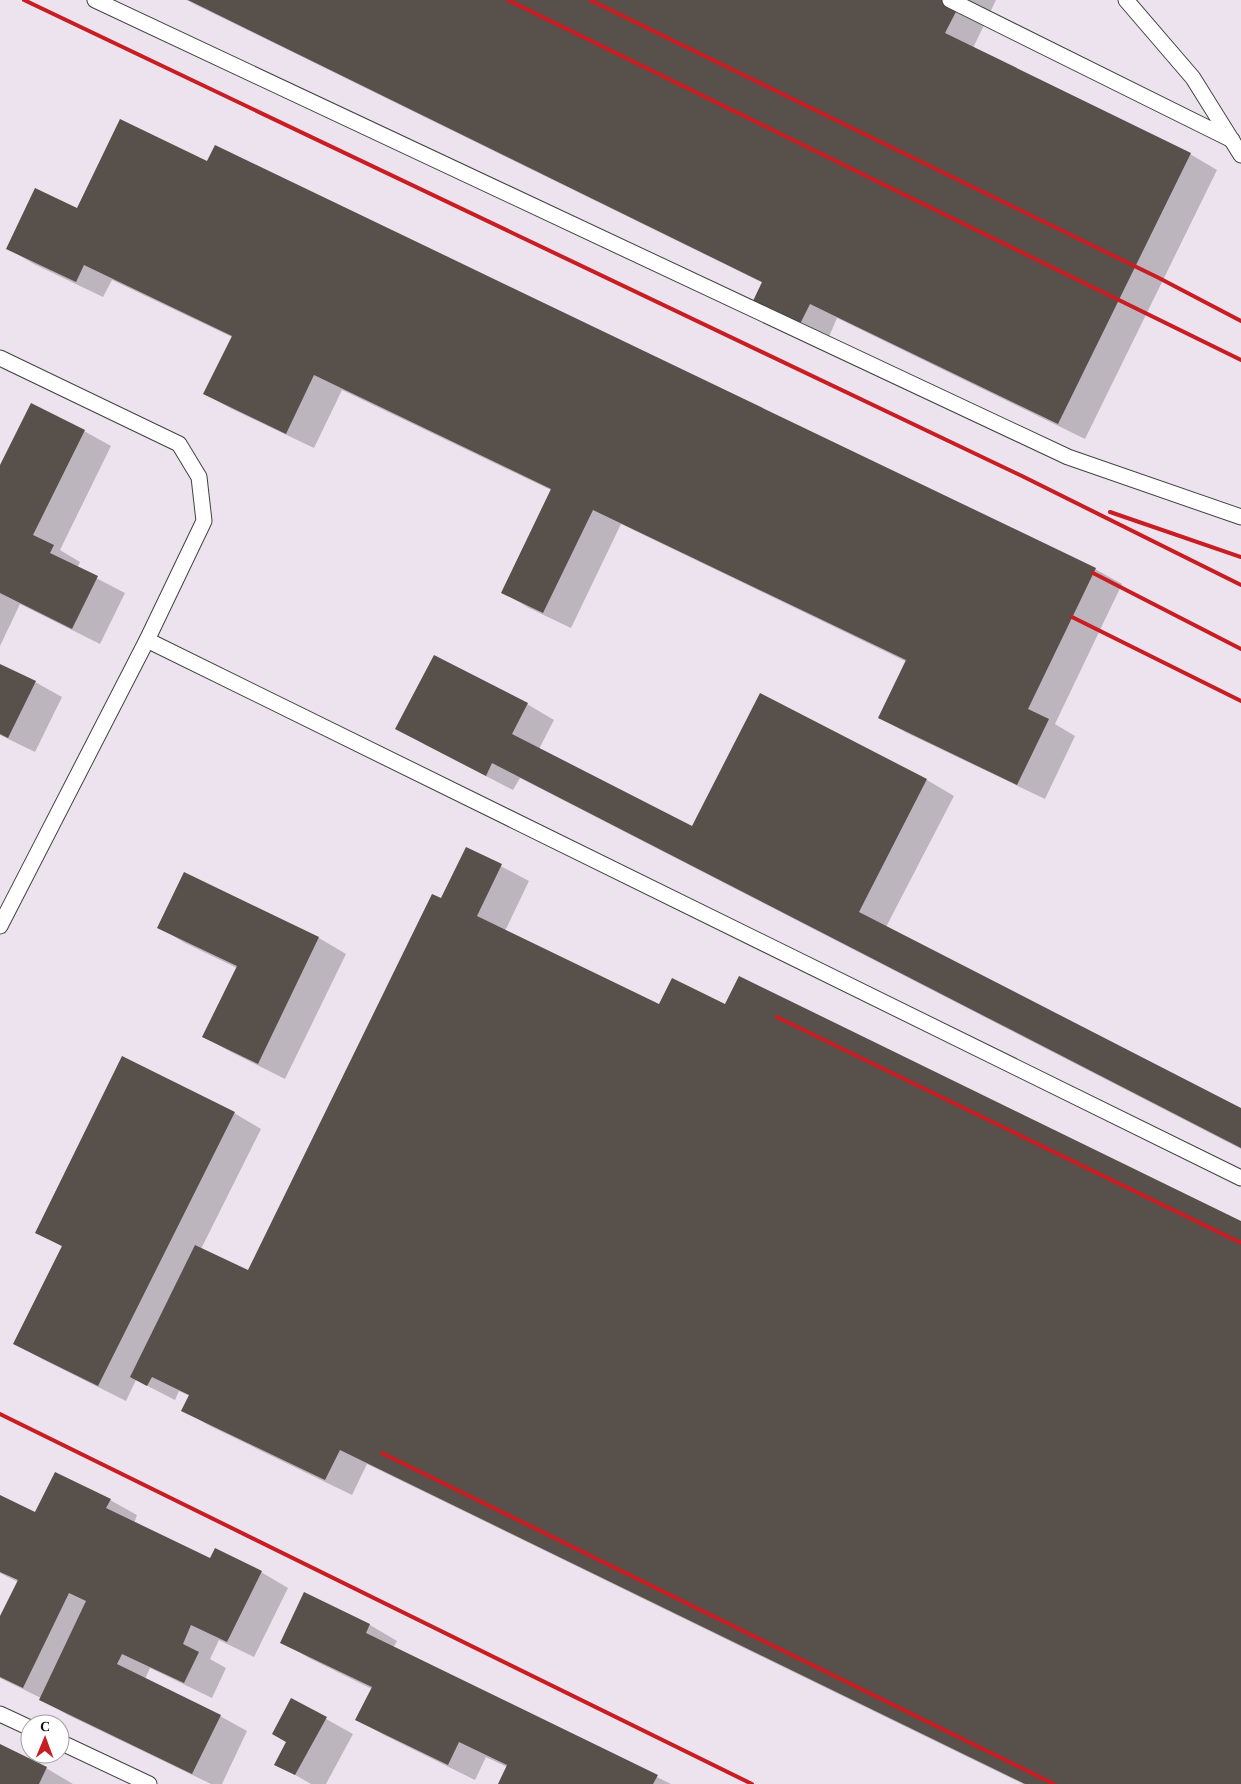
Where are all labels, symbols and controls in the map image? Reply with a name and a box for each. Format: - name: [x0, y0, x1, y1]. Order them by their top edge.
- north arrow: [20, 1714, 70, 1764]
- text: С: [40, 1719, 50, 1734]

